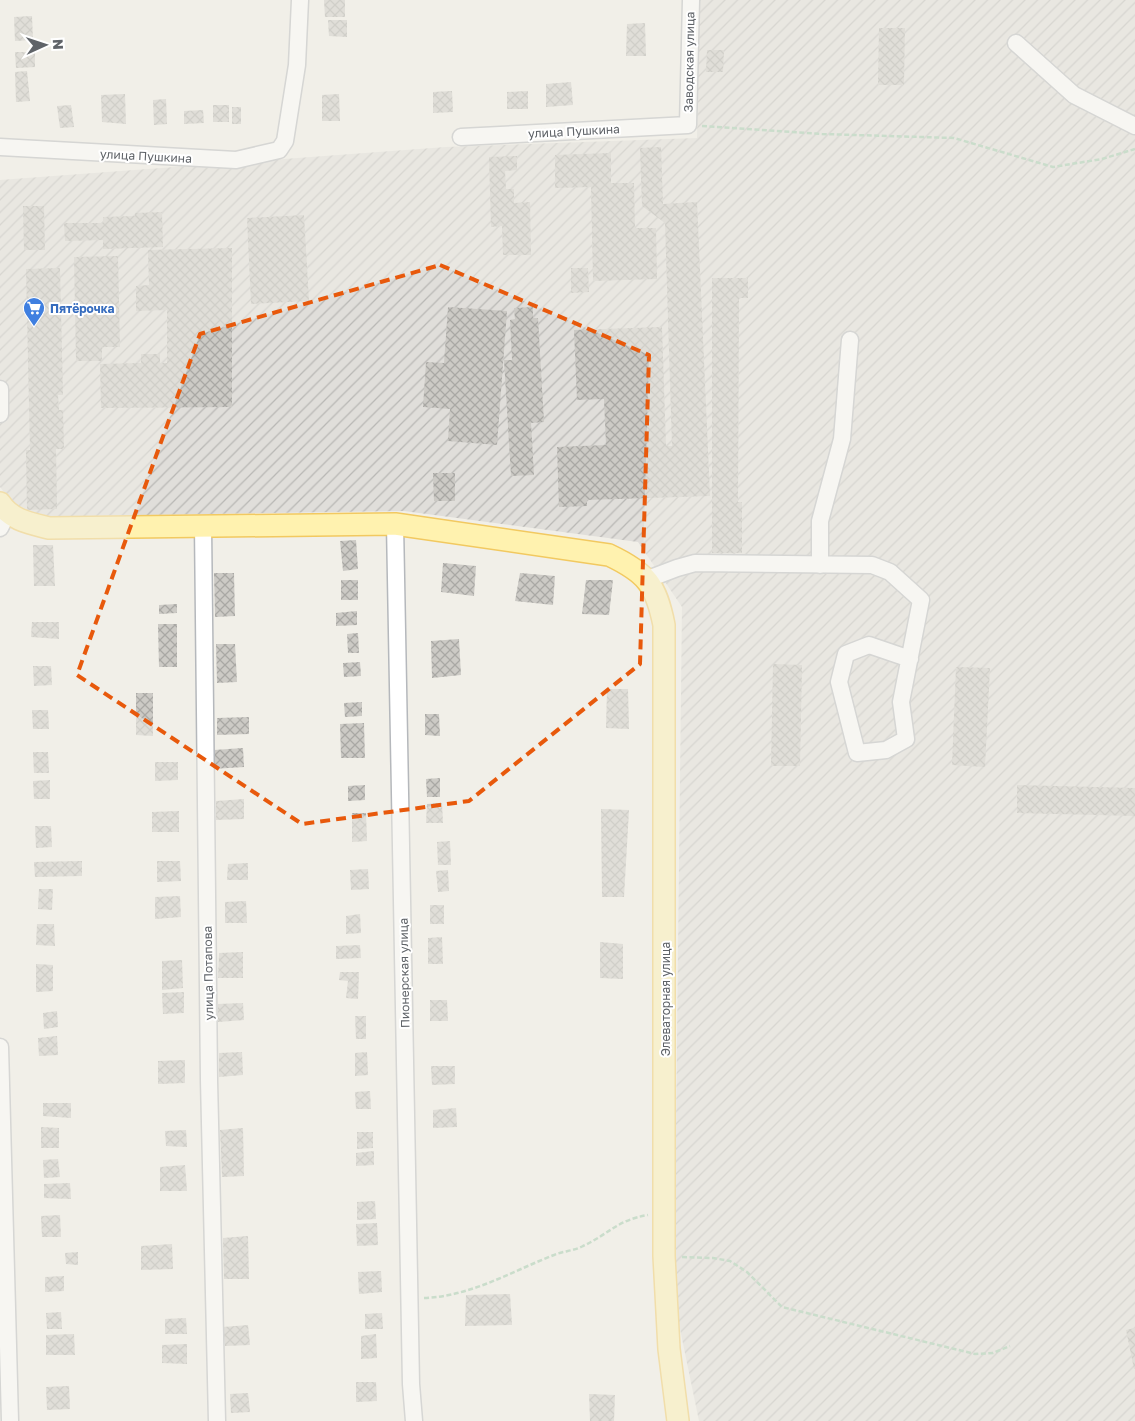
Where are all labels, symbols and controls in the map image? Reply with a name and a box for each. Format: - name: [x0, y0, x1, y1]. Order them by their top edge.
- street label: Заводская улица: [681, 12, 697, 112]
- north arrow: [20, 20, 70, 70]
- text: N: [50, 39, 67, 50]
- street label: улица Пушкина: [528, 121, 620, 141]
- street label: улица Пушкина: [100, 146, 192, 166]
- supermarket icon: Пятёрочка: [22, 296, 46, 327]
- place label: Пятёрочка: [50, 301, 115, 316]
- street label: Пионерская улица: [396, 918, 412, 1028]
- street label: улица Потапова: [200, 926, 216, 1020]
- street label: Элеваторная улица: [658, 942, 673, 1056]

